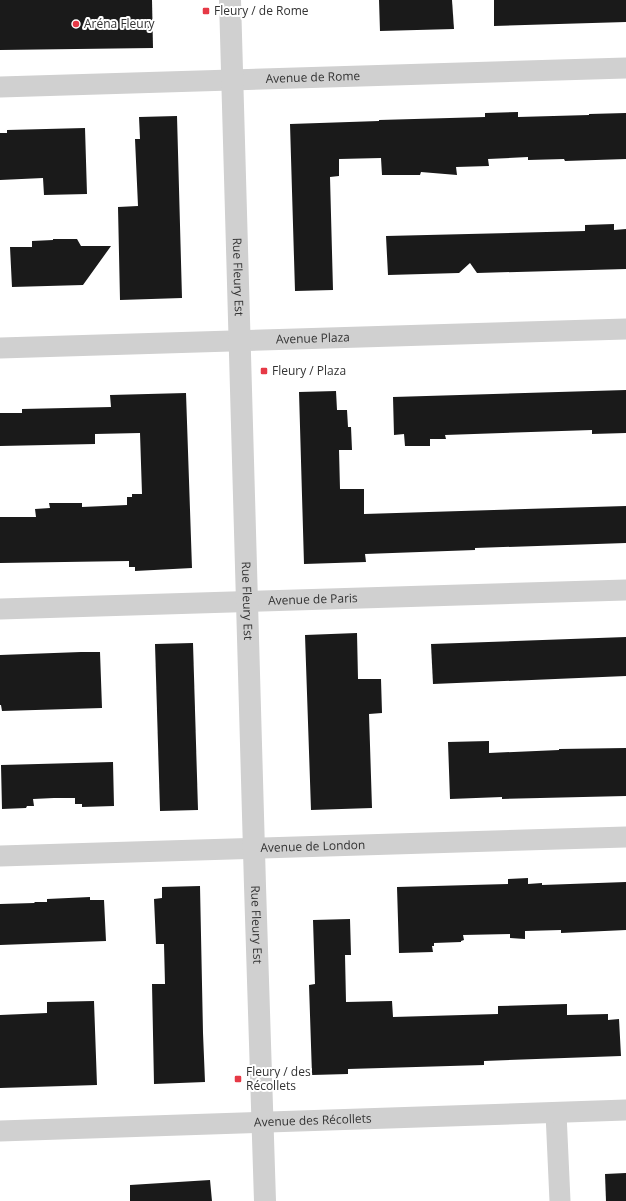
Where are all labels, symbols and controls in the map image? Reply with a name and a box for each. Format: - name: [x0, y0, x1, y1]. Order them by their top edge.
- place label: Fleury / de Rome: [214, 2, 309, 19]
- marker: Fleury / de Rome: [201, 6, 211, 16]
- place label: Aréna Fleury: [84, 15, 156, 32]
- marker: Aréna Fleury: [71, 19, 81, 29]
- street label: Avenue de Rome: [265, 67, 361, 87]
- street label: Rue Fleury Est: [229, 237, 248, 316]
- street label: Avenue Plaza: [276, 328, 350, 348]
- place label: Fleury / Plaza: [272, 362, 346, 379]
- marker: Fleury / Plaza: [259, 366, 269, 376]
- street label: Rue Fleury Est: [238, 561, 257, 640]
- street label: Avenue de Paris: [268, 589, 358, 609]
- street label: Avenue de London: [260, 836, 366, 856]
- street label: Rue Fleury Est: [247, 885, 266, 964]
- place label: Fleury / des Récollets: [246, 1063, 311, 1094]
- marker: Fleury / des Récollets: [233, 1074, 243, 1084]
- street label: Avenue des Récollets: [254, 1110, 372, 1130]

